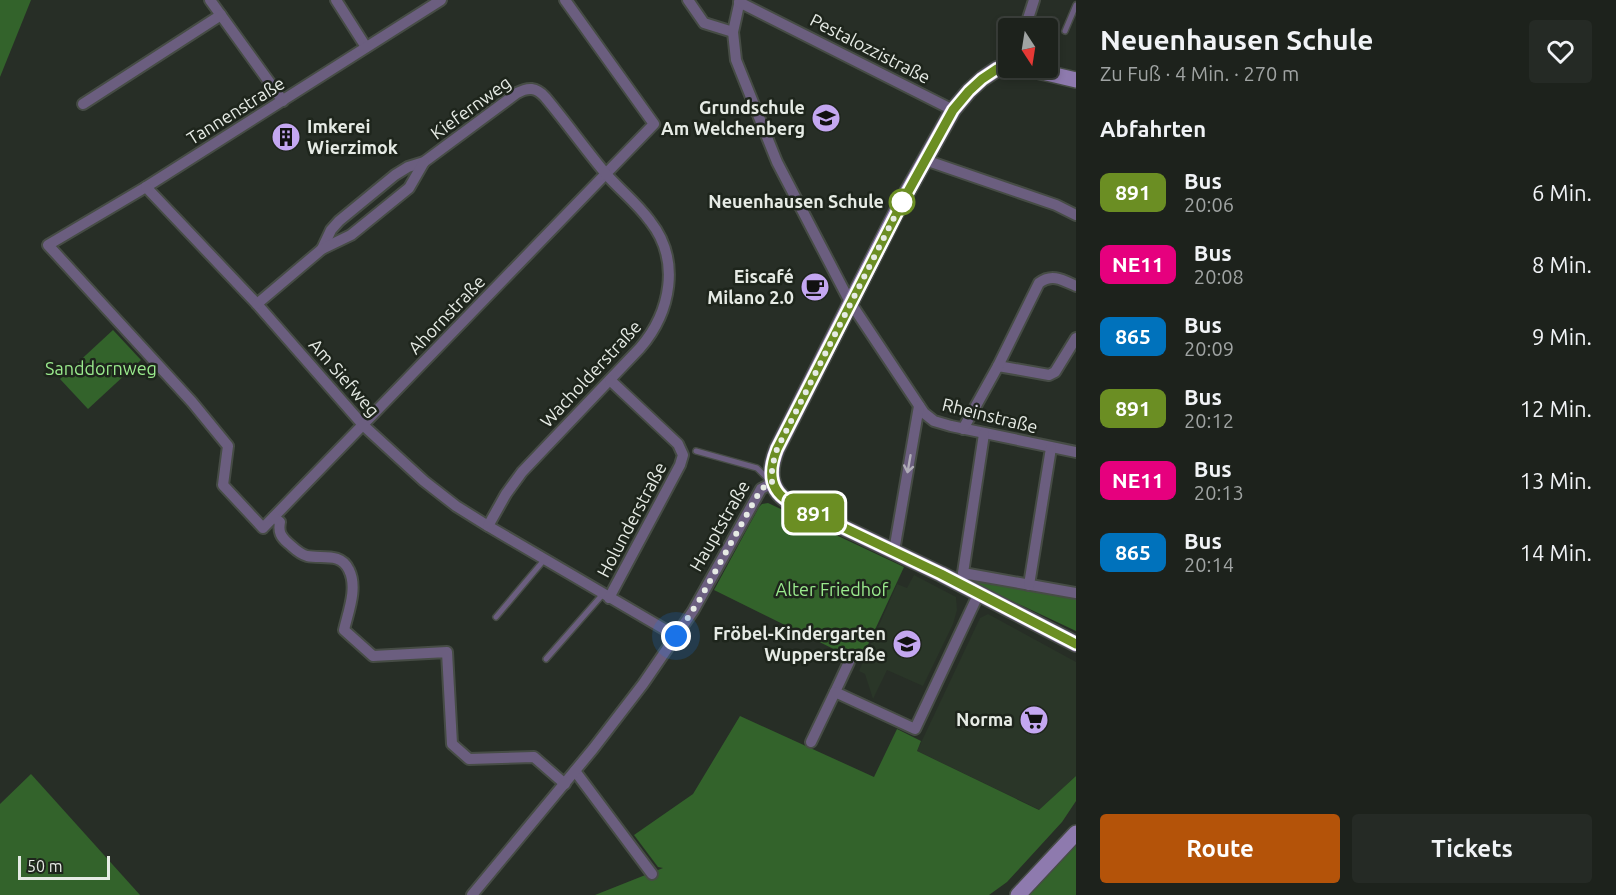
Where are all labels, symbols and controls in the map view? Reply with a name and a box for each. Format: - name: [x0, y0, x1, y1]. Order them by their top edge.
- street label: Pestalozzistraße: [807, 9, 934, 87]
- north arrow: [998, 18, 1058, 78]
- map controls: [998, 18, 1058, 78]
- button: heart: [1529, 20, 1592, 83]
- text: Neuenhausen Schule: [1100, 24, 1373, 55]
- text: Zu Fuß · 4 Min. · 270 m: [1100, 62, 1299, 85]
- street label: Tannenstraße: [183, 72, 288, 148]
- street label: Kiefernweg: [427, 72, 514, 143]
- place label: Grundschule Am Welchenberg: [661, 97, 805, 138]
- school or university icon: Grundschule Am Welchenberg: [810, 102, 842, 134]
- place label: Imkerei Wierzimok: [307, 116, 398, 157]
- text: Abfahrten: [1100, 116, 1206, 141]
- building icon: Imkerei Wierzimok: [270, 121, 302, 153]
- text: Bus: [1184, 168, 1222, 193]
- text: 891: [1115, 180, 1151, 204]
- text: 6 Min.: [1532, 180, 1592, 205]
- marker: Neuenhausen Schule: [889, 189, 915, 215]
- place label: Neuenhausen Schule: [708, 191, 884, 211]
- text: 20:06: [1184, 193, 1234, 216]
- text: Bus: [1194, 240, 1232, 265]
- text: NE11: [1112, 252, 1164, 276]
- text: 8 Min.: [1532, 252, 1592, 277]
- text: 20:08: [1194, 265, 1244, 288]
- place label: Eiscafé Milano 2.0: [707, 266, 794, 307]
- street label: Ahornstraße: [404, 271, 489, 358]
- cafe icon: Eiscafé Milano 2.0: [799, 271, 831, 303]
- text: Bus: [1184, 312, 1222, 337]
- street label: Wacholderstraße: [536, 316, 645, 431]
- text: 865: [1115, 324, 1151, 348]
- text: 9 Min.: [1532, 324, 1592, 349]
- street label: Am Siefweg: [306, 334, 384, 420]
- text: 20:09: [1184, 337, 1234, 360]
- park label: Sanddornweg: [45, 358, 157, 378]
- text: Bus: [1184, 384, 1222, 409]
- street label: Rheinstraße: [940, 393, 1040, 437]
- text: 891: [1115, 396, 1151, 420]
- text: 12 Min.: [1520, 396, 1592, 421]
- text: 20:12: [1184, 409, 1234, 432]
- one-way arrow: [903, 454, 914, 473]
- text: Bus: [1194, 456, 1232, 481]
- street label: Holunderstraße: [592, 459, 670, 580]
- text: NE11: [1112, 468, 1164, 492]
- text: 13 Min.: [1520, 468, 1592, 493]
- street label: Hauptstraße: [685, 477, 753, 574]
- text: 20:13: [1194, 481, 1244, 504]
- line badge: 891: [780, 494, 848, 532]
- text: 891: [796, 501, 832, 525]
- text: Bus: [1184, 528, 1222, 553]
- text: 865: [1115, 540, 1151, 564]
- text: 14 Min.: [1520, 540, 1592, 565]
- text: 20:14: [1184, 553, 1234, 576]
- park label: Alter Friedhof: [776, 579, 889, 599]
- your location: [661, 621, 691, 651]
- place label: Fröbel-Kindergarten Wupperstraße: [713, 623, 886, 664]
- school or university icon: Fröbel-Kindergarten Wupperstraße: [891, 628, 923, 660]
- supermarket icon: Norma: [1018, 704, 1050, 736]
- place label: Norma: [956, 709, 1013, 729]
- button: Route: [1100, 814, 1340, 883]
- button: Tickets: [1352, 814, 1592, 883]
- scale bar: [18, 853, 110, 880]
- text: 50 m: [27, 857, 63, 875]

